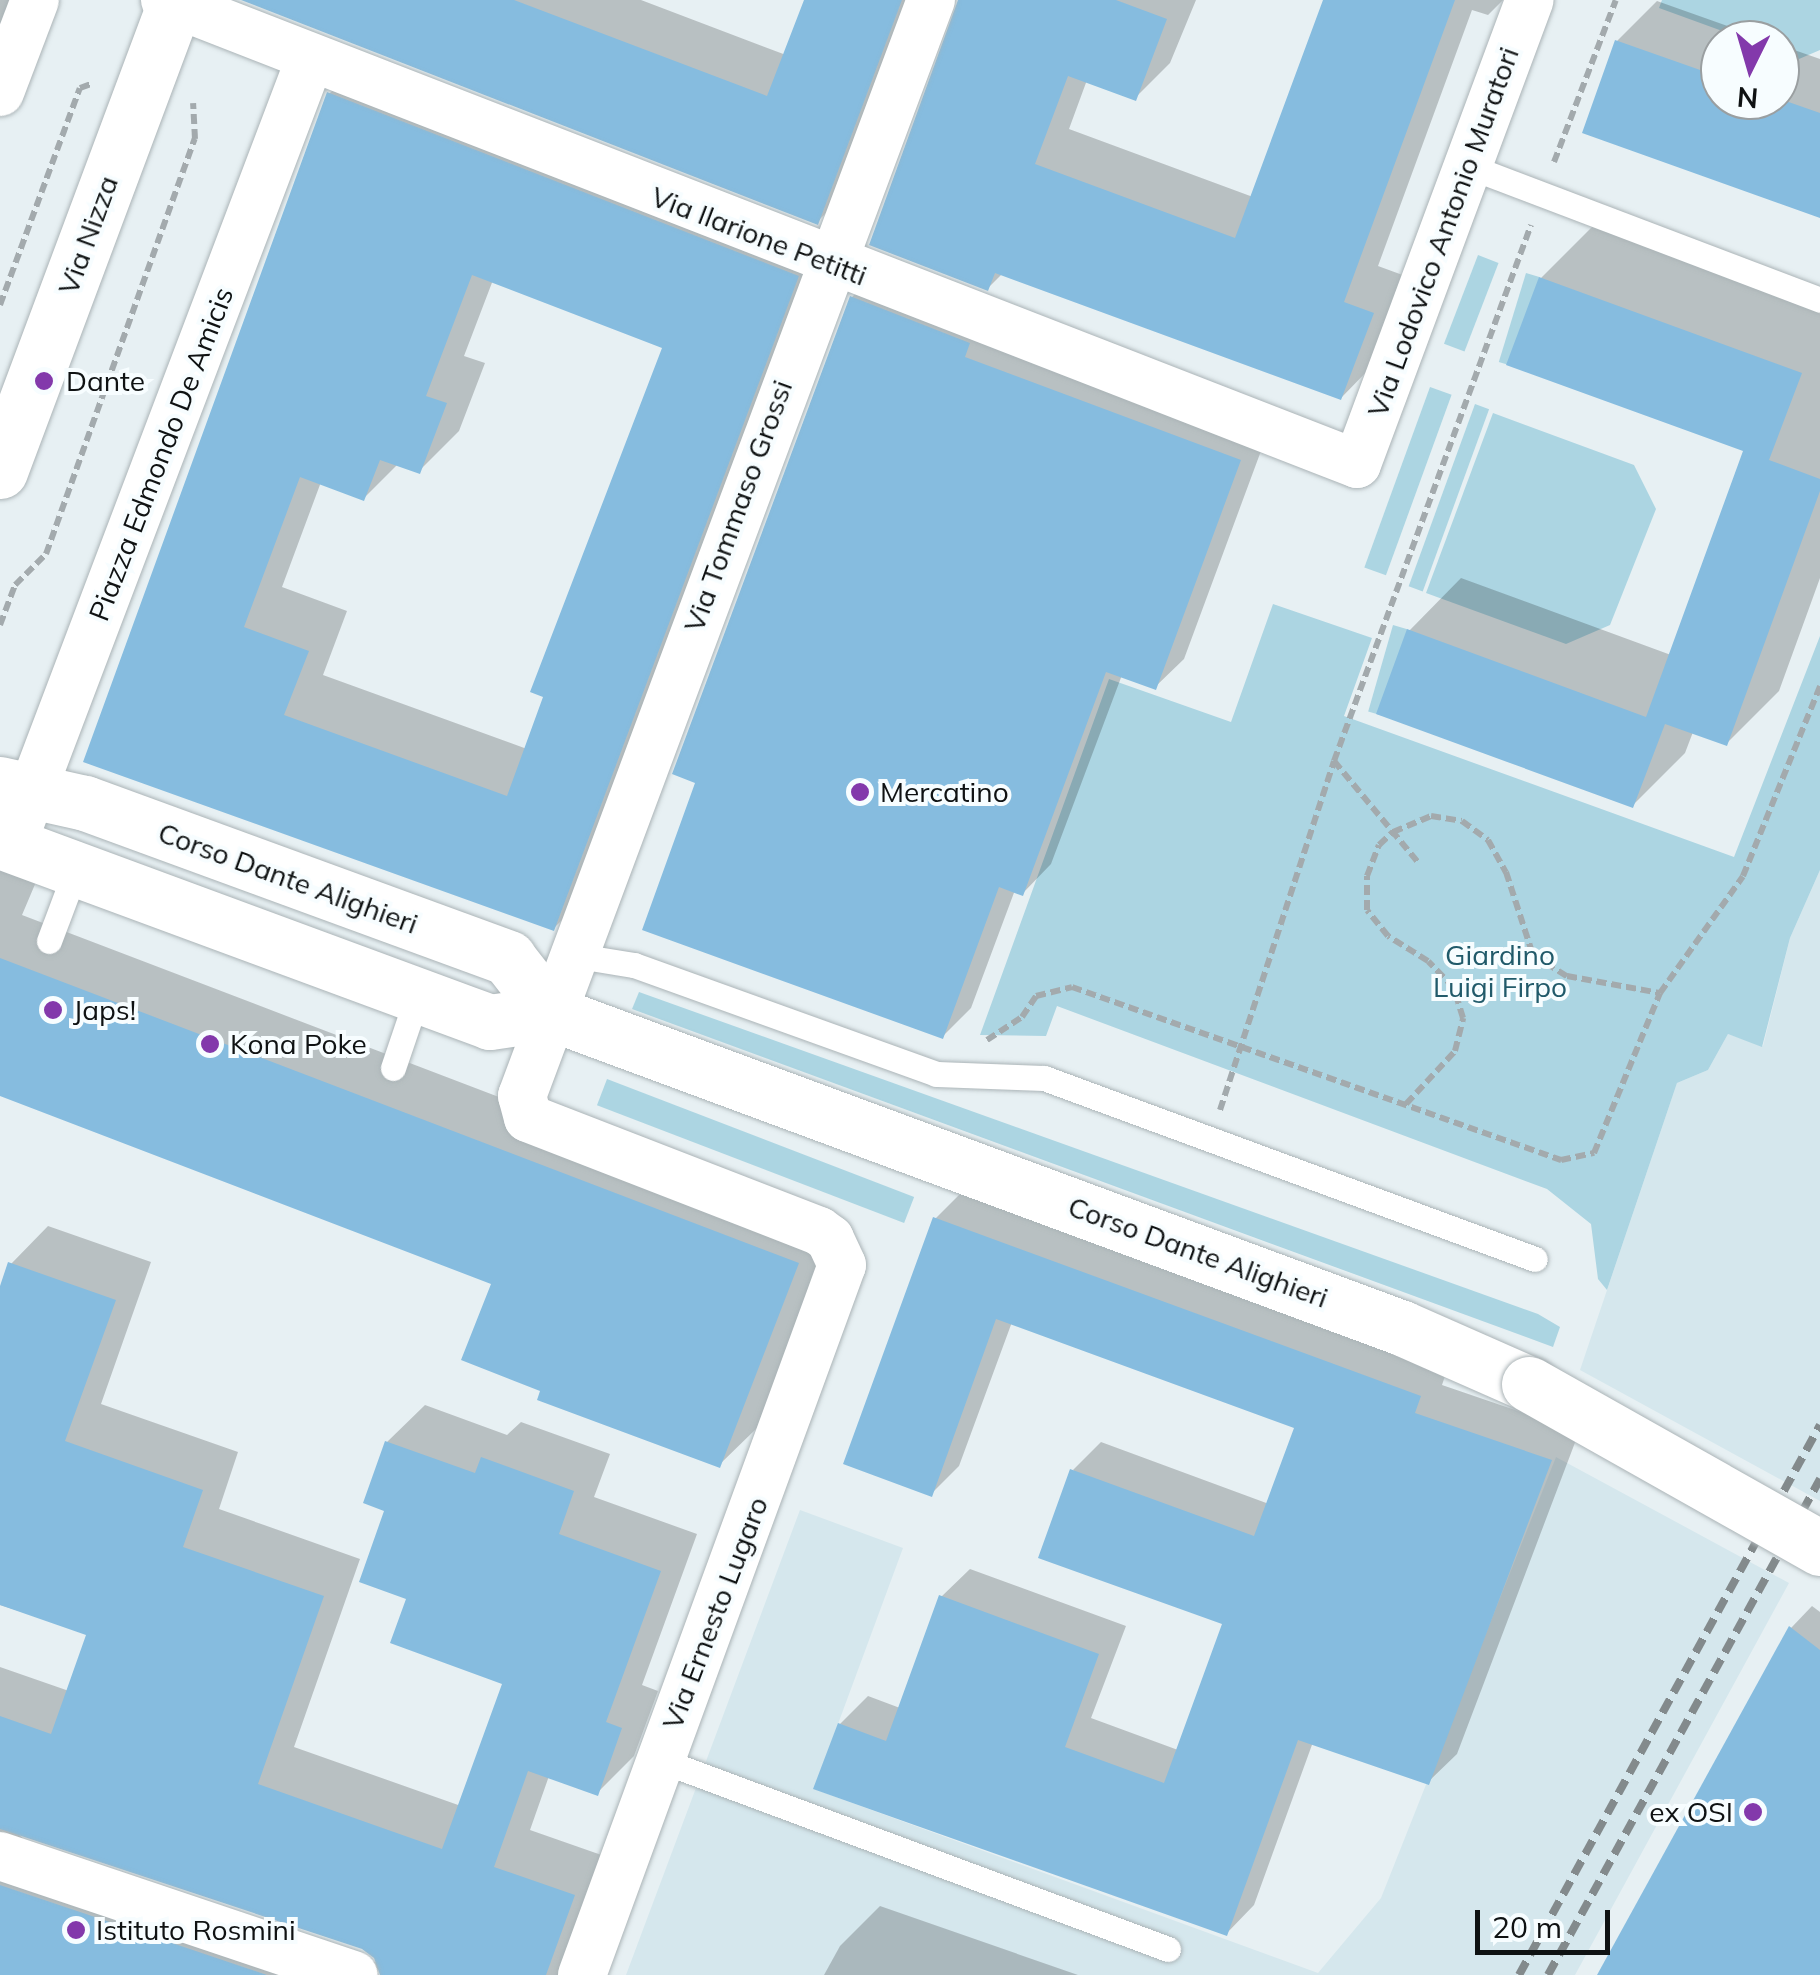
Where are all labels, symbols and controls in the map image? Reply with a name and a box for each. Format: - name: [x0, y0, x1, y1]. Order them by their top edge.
- north arrow: [1700, 20, 1800, 120]
- street label: Via Lodovico Antonio Muratori: [1360, 43, 1526, 421]
- text: N: [1735, 80, 1760, 117]
- street label: Via Nizza: [51, 171, 125, 299]
- street label: Via Ilarione Petitti: [647, 179, 871, 293]
- street label: Piazza Edmondo De Amicis: [82, 282, 240, 626]
- place label: Dante: [66, 364, 145, 398]
- marker: Dante: [31, 368, 57, 394]
- street label: Via Tommaso Grossi: [677, 376, 799, 636]
- place label: Mercatino: [880, 775, 1009, 809]
- marker: Mercatino: [849, 781, 871, 803]
- street label: Corso Dante Alighieri: [154, 815, 422, 941]
- park label: Giardino Luigi Firpo: [1433, 938, 1567, 1004]
- place label: Japs!: [73, 993, 136, 1027]
- marker: Japs!: [42, 999, 64, 1021]
- place label: Kona Poke: [230, 1027, 367, 1061]
- marker: Kona Poke: [199, 1033, 221, 1055]
- street label: Corso Dante Alighieri: [1064, 1189, 1332, 1315]
- street label: Via Ernesto Lugaro: [655, 1492, 775, 1734]
- place label: ex OSI: [1649, 1795, 1733, 1829]
- marker: ex OSI: [1742, 1801, 1764, 1823]
- scale bar: [1480, 1890, 1615, 1952]
- text: 20 m: [1492, 1908, 1562, 1946]
- place label: Istituto Rosmini: [96, 1913, 296, 1947]
- marker: Istituto Rosmini: [65, 1919, 87, 1941]

